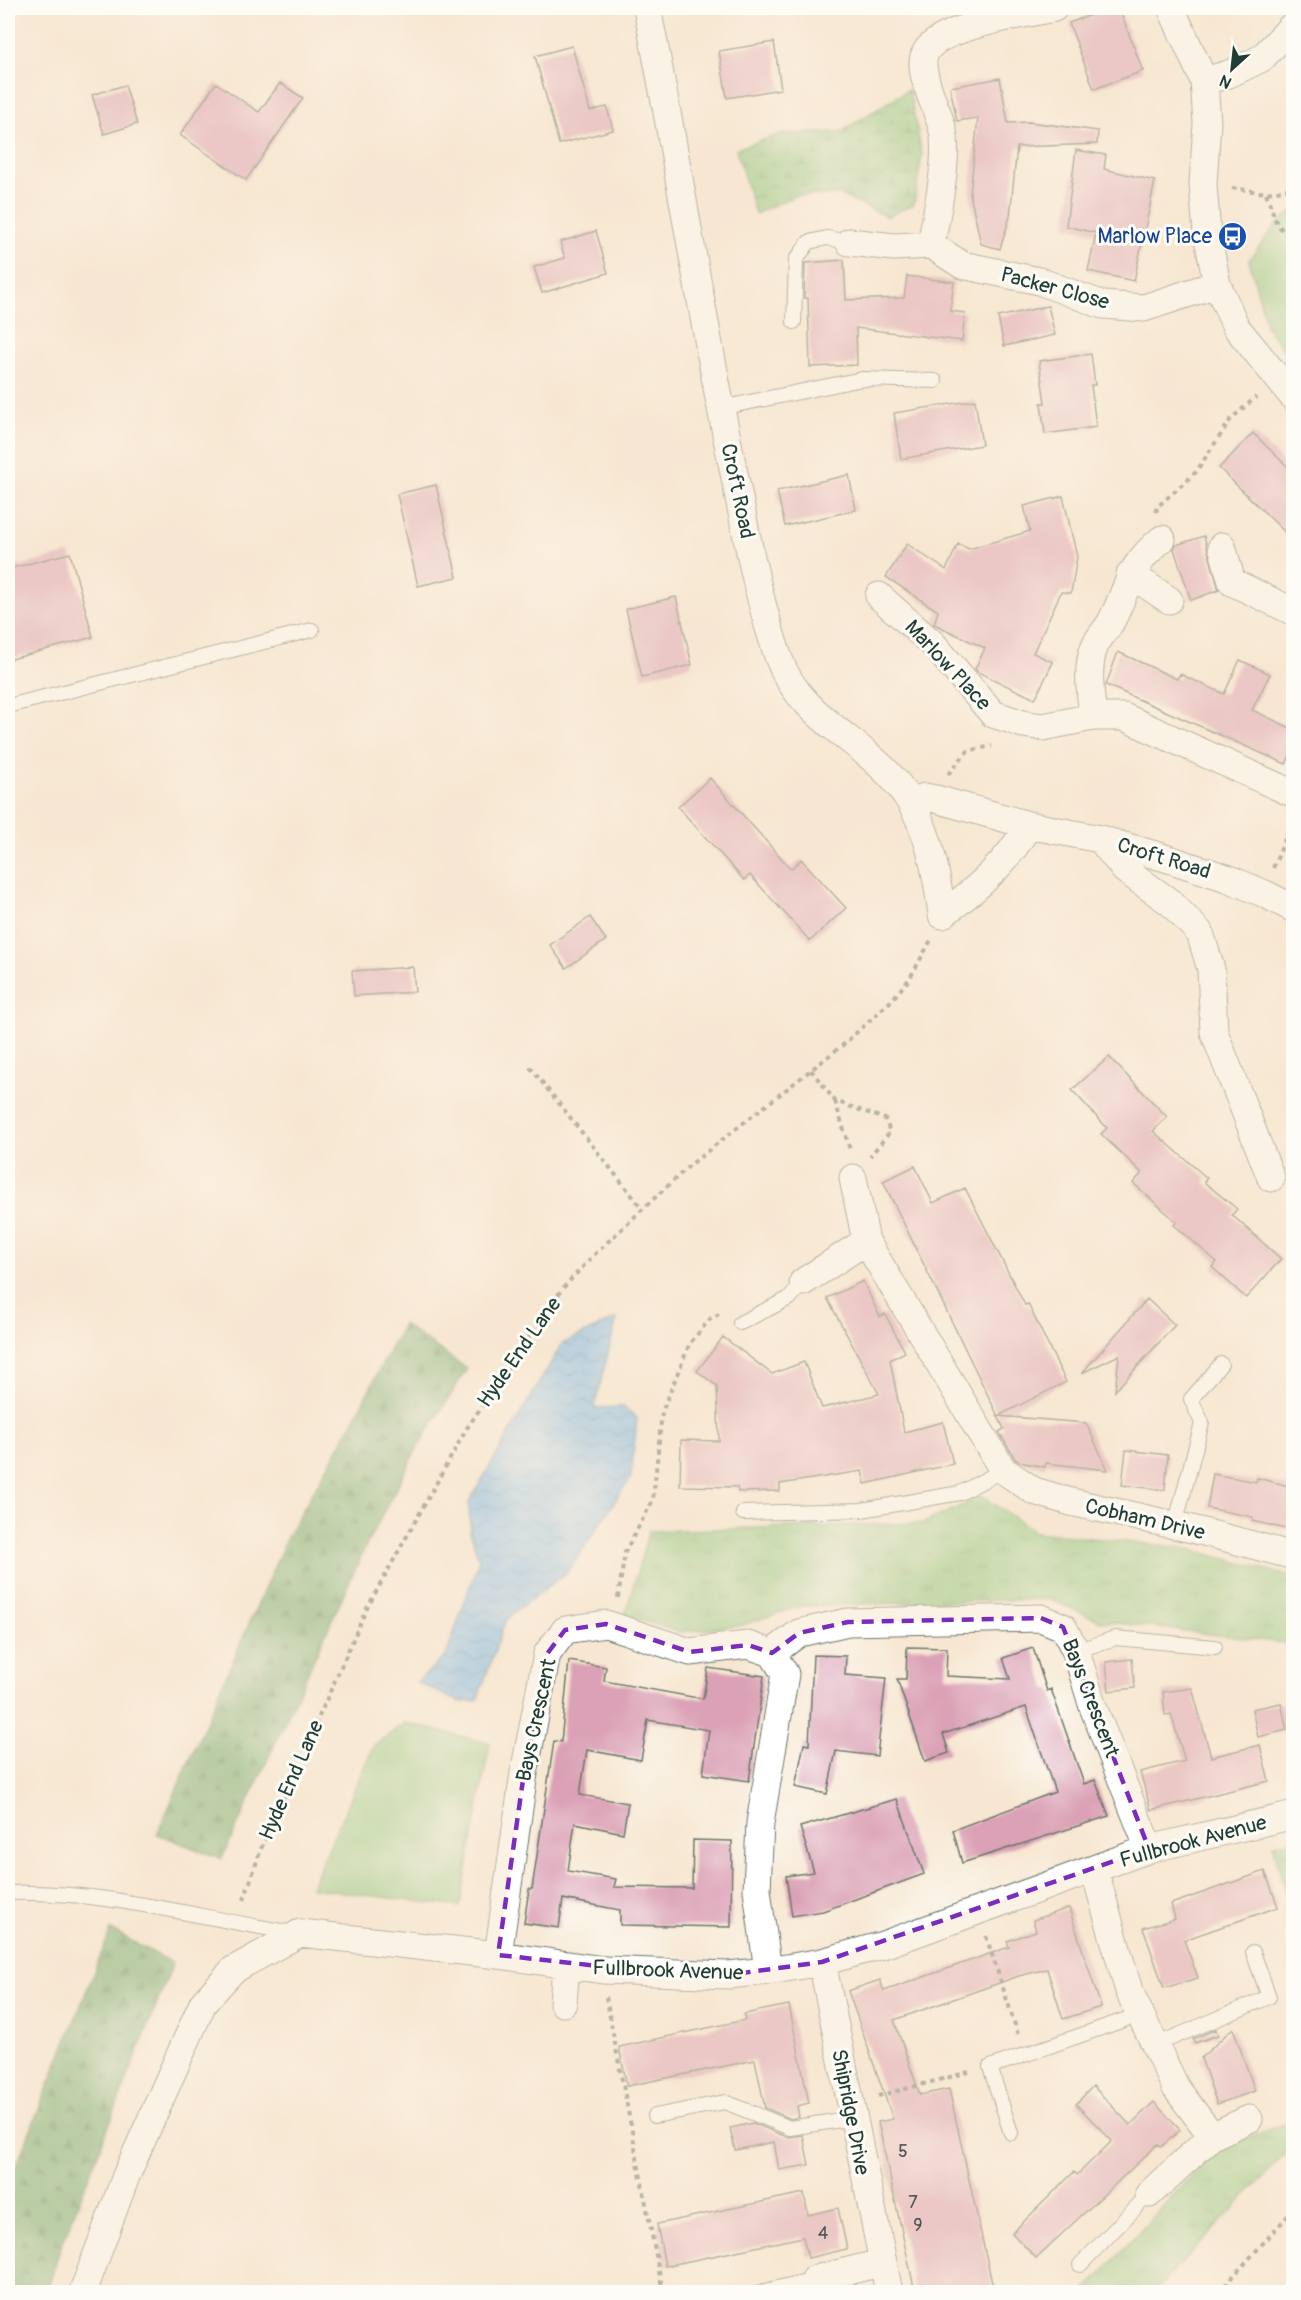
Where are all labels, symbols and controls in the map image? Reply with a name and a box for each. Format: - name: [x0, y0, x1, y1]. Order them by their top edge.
- north arrow: [1202, 39, 1262, 99]
- text: N: [1216, 70, 1235, 93]
- bus stop icon: Marlow Place: [1217, 220, 1249, 252]
- place label: Marlow Place: [1097, 223, 1213, 250]
- street label: Packer Close: [998, 261, 1113, 316]
- street label: Croft Road: [714, 441, 761, 541]
- street label: Marlow Place: [899, 614, 997, 717]
- street label: Croft Road: [1114, 831, 1214, 885]
- street label: Hyde End Lane: [471, 1291, 568, 1413]
- street label: Cobham Drive: [1082, 1493, 1208, 1547]
- street label: Bays Crescent: [1056, 1635, 1126, 1762]
- street label: Bays Crescent: [510, 1656, 563, 1784]
- street label: Hyde End Lane: [253, 1715, 330, 1844]
- street label: Fullbrook Avenue: [1117, 1809, 1270, 1874]
- street label: Fullbrook Avenue: [592, 1954, 745, 1987]
- street label: Shipridge Drive: [825, 2047, 876, 2178]
- house number: 5: [898, 2140, 908, 2163]
- house number: 7: [908, 2191, 918, 2214]
- house number: 9: [913, 2214, 923, 2237]
- house number: 4: [818, 2222, 829, 2245]

